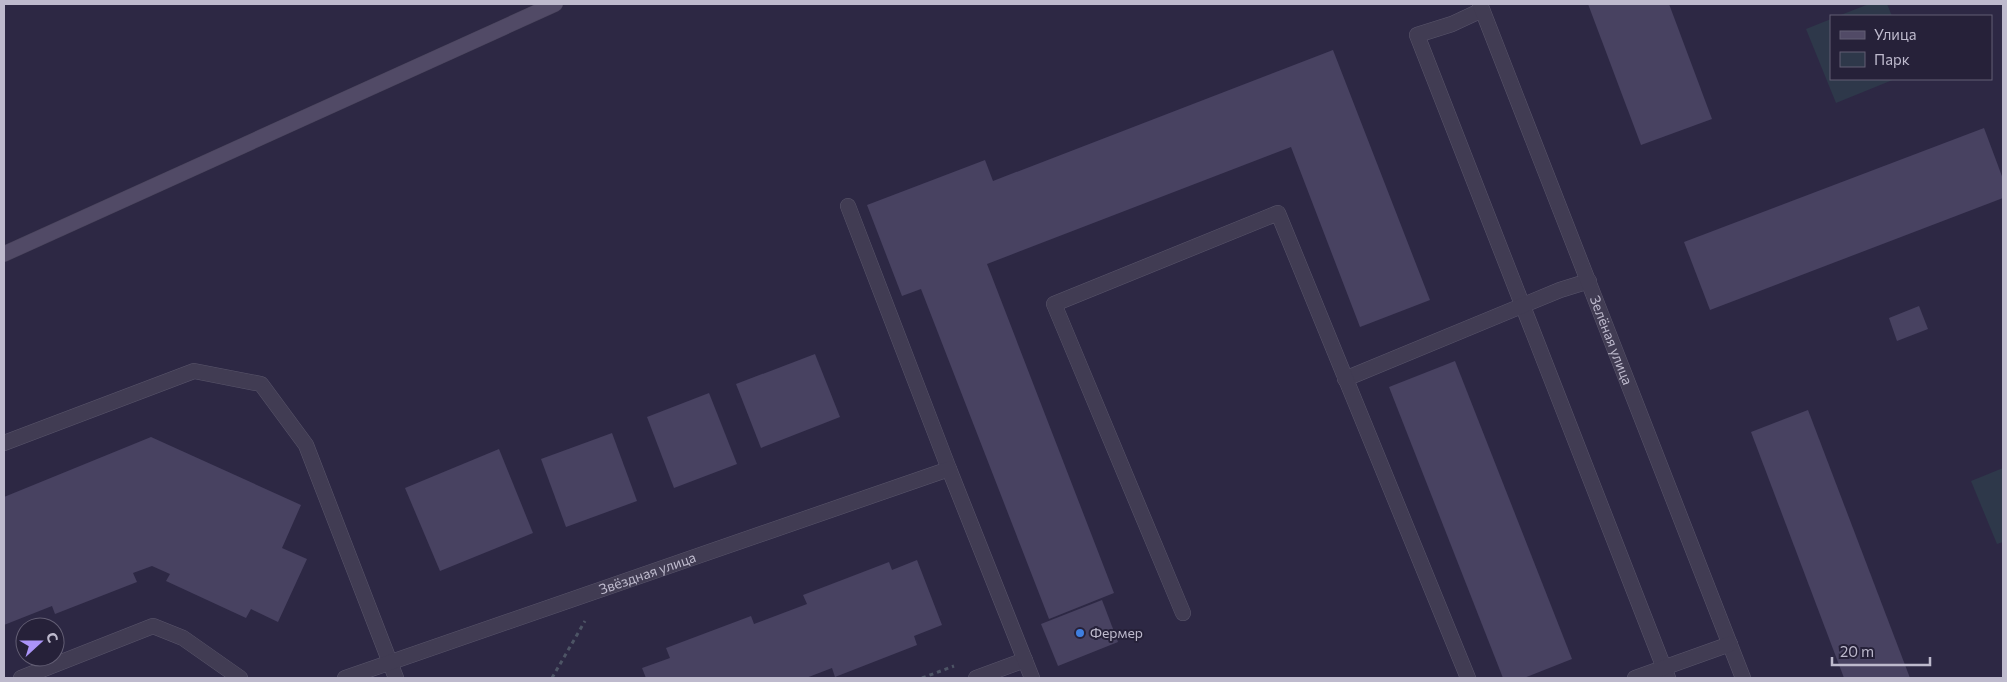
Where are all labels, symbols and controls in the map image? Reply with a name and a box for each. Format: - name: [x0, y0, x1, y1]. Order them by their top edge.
- legend: [1830, 15, 1992, 80]
- text: Улица: [1874, 25, 1916, 43]
- text: Парк: [1874, 50, 1910, 68]
- street label: Зелёная улица: [1587, 293, 1637, 387]
- street label: Звёздная улица: [597, 548, 698, 598]
- north arrow: [15, 617, 65, 667]
- place label: Фермер: [1090, 624, 1143, 641]
- marker: Фермер: [1074, 627, 1086, 639]
- text: С: [43, 630, 62, 645]
- scale bar: [1832, 634, 1930, 666]
- text: 20 m: [1840, 642, 1874, 660]

